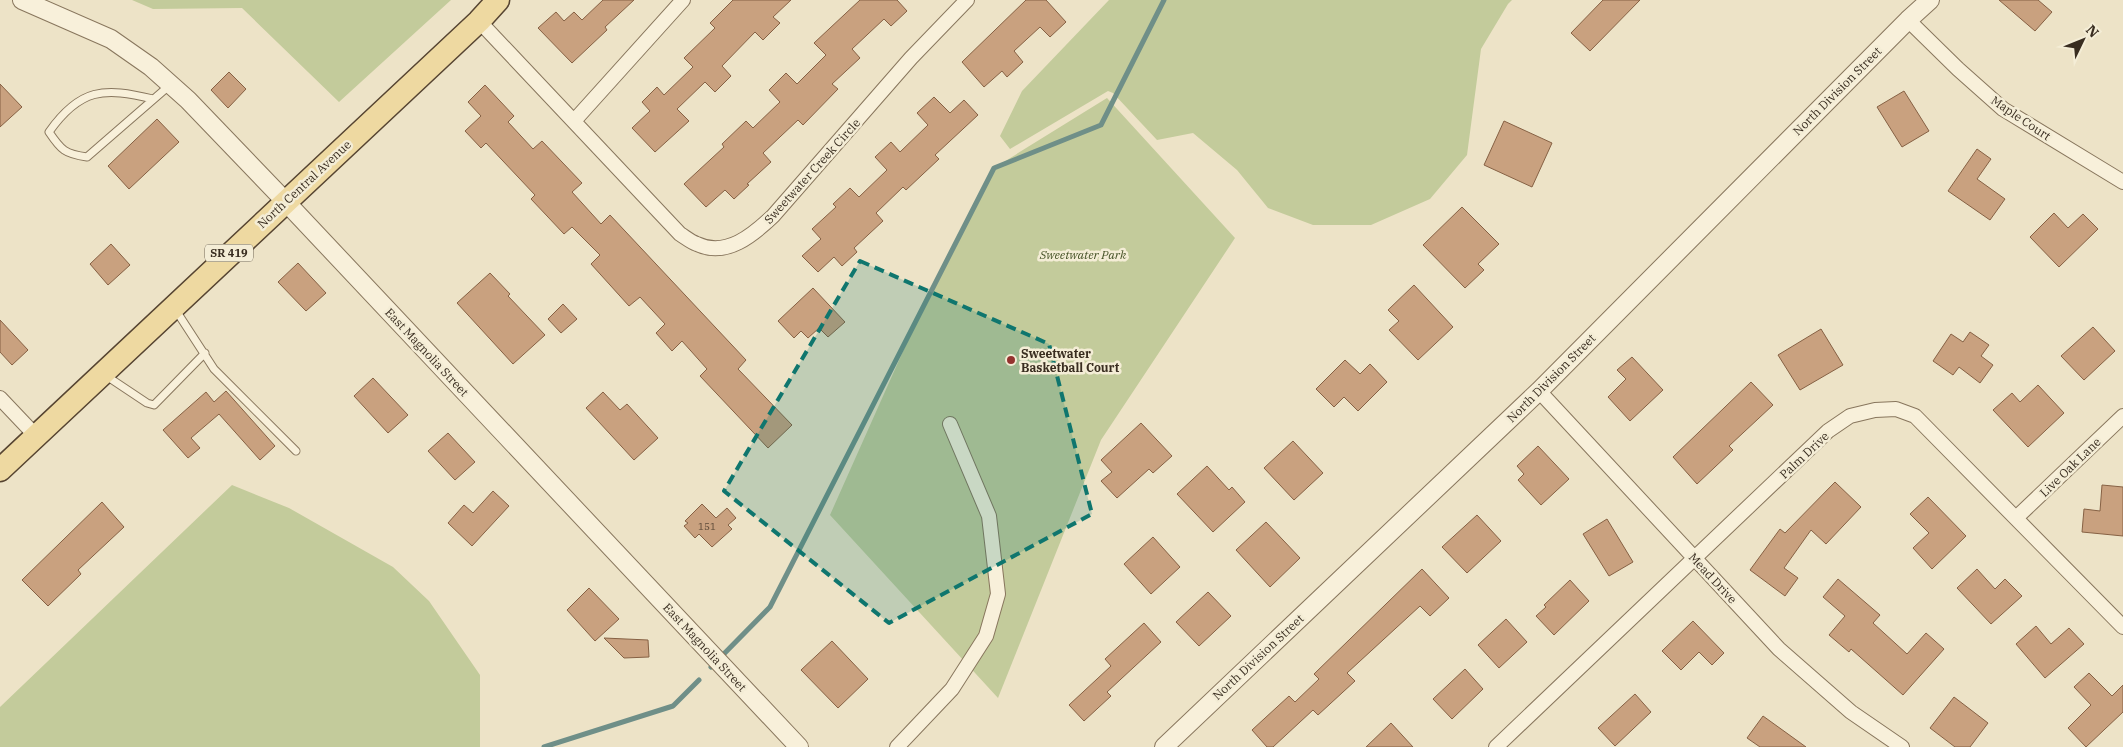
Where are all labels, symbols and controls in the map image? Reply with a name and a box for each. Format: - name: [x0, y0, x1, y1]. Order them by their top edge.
- north arrow: [2058, 15, 2108, 65]
- text: N: [2082, 21, 2103, 41]
- street label: North Division Street: [1790, 44, 1884, 138]
- street label: Maple Court: [1988, 93, 2054, 143]
- street label: Sweetwater Creek Circle: [761, 115, 863, 227]
- street label: North Central Avenue: [254, 137, 354, 231]
- road number: SR 419: [205, 244, 253, 262]
- park label: Sweetwater Park: [1039, 247, 1127, 262]
- street label: East Magnolia Street: [382, 305, 472, 399]
- street label: North Division Street: [1504, 331, 1598, 425]
- place label: Sweetwater Basketball Court: [1021, 346, 1120, 375]
- marker: Sweetwater Basketball Court: [1005, 354, 1017, 366]
- street label: Palm Drive: [1776, 428, 1832, 482]
- street label: Live Oak Lane: [2036, 434, 2104, 500]
- house number: 151: [698, 520, 716, 533]
- street label: Mead Drive: [1686, 550, 1740, 606]
- street label: East Magnolia Street: [660, 600, 750, 694]
- street label: North Division Street: [1209, 611, 1307, 703]

